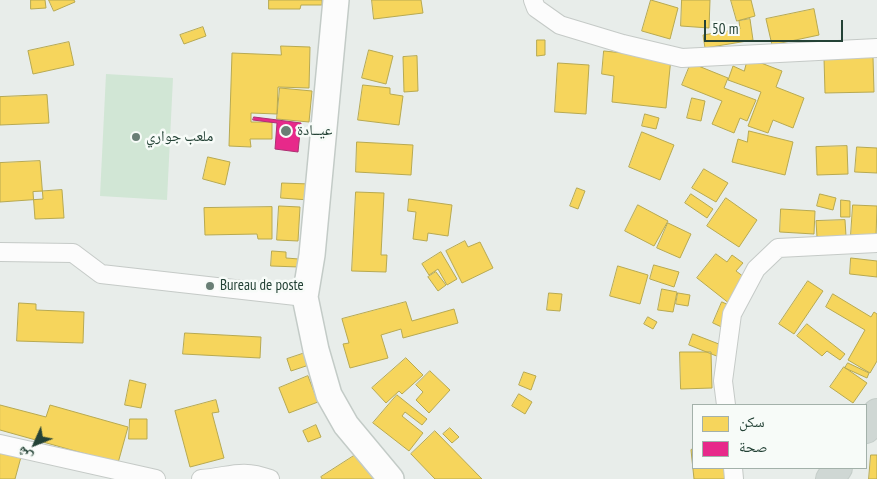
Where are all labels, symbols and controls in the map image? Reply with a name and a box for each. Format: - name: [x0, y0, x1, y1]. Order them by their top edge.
- scale bar: [707, 10, 846, 42]
- text: 50 m: [712, 19, 738, 38]
- place label: عيــادة: [297, 122, 332, 140]
- marker: عيــادة: [279, 124, 293, 138]
- place label: ملعب جواري: [146, 128, 213, 146]
- marker: ملعب جواري: [130, 131, 142, 143]
- place label: Bureau de poste: [220, 277, 304, 295]
- marker: Bureau de poste: [204, 280, 216, 292]
- legend: [692, 404, 867, 469]
- text: سكن: [739, 412, 765, 431]
- north arrow: [10, 419, 60, 469]
- text: صحة: [739, 437, 768, 456]
- text: ش: [13, 443, 36, 466]

